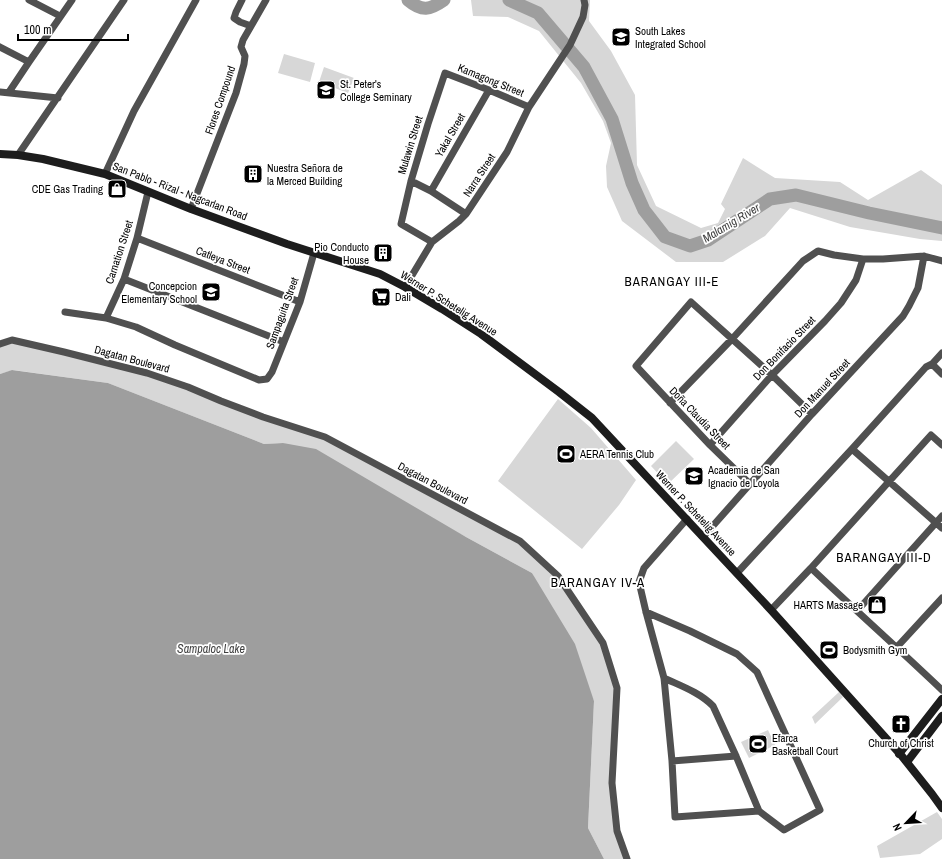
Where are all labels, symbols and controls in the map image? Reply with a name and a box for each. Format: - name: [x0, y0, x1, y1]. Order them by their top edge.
- scale bar: [18, 16, 128, 42]
- text: 100 m: [24, 22, 51, 38]
- place label: South Lakes Integrated School: [635, 24, 706, 51]
- school or university icon: South Lakes Integrated School: [610, 26, 632, 48]
- street label: Kamagong Street: [456, 60, 527, 100]
- street label: Flores Compound: [202, 64, 238, 136]
- place label: St. Peter's College Seminary: [340, 77, 412, 104]
- school or university icon: St. Peter's College Seminary: [315, 79, 337, 101]
- street label: Yakal Street: [432, 110, 468, 159]
- street label: Mulawin Street: [395, 114, 426, 176]
- street label: Narra Street: [460, 150, 499, 199]
- street label: San Pablo - Rizal - Nagcarlan Road: [111, 159, 249, 223]
- place label: Nuestra Señora de la Merced Building: [267, 161, 343, 188]
- building icon: Nuestra Señora de la Merced Building: [242, 163, 264, 185]
- shop icon: CDE Gas Trading: [106, 178, 128, 200]
- place label: CDE Gas Trading: [32, 182, 103, 196]
- water label: Malamig River: [699, 199, 763, 246]
- street label: Carnation Street: [102, 218, 136, 286]
- place label: Pio Conducto House: [314, 240, 369, 267]
- building icon: Pio Conducto House: [372, 242, 394, 264]
- street label: Catleya Street: [194, 243, 253, 277]
- street label: Werner P. Schetelig Avenue: [398, 267, 500, 339]
- district label: BARANGAY III-E: [625, 273, 719, 290]
- street label: Sampaguita Street: [263, 275, 302, 351]
- place label: Concepcion Elementary School: [121, 279, 197, 306]
- school or university icon: Concepcion Elementary School: [200, 281, 222, 303]
- supermarket icon: Dali: [370, 286, 392, 308]
- place label: Dali: [395, 290, 411, 304]
- street label: Don Bonifacio Street: [750, 313, 818, 383]
- street label: Dagatan Boulevard: [93, 342, 171, 376]
- street label: Don Manuel Street: [791, 355, 853, 420]
- street label: Doña Claudia Street: [667, 384, 734, 453]
- sports icon: AERA Tennis Club: [555, 443, 577, 465]
- place label: AERA Tennis Club: [579, 447, 654, 461]
- street label: Dagatan Boulevard: [396, 459, 470, 507]
- place label: Academia de San Ignacio de Loyola: [707, 463, 780, 490]
- school or university icon: Academia de San Ignacio de Loyola: [683, 465, 705, 487]
- street label: Werner P. Schetelig Avenue: [653, 467, 739, 559]
- district label: BARANGAY III-D: [836, 549, 932, 566]
- district label: BARANGAY IV-A: [551, 574, 645, 591]
- shop icon: HARTS Massage: [866, 594, 888, 616]
- place label: HARTS Massage: [793, 598, 863, 612]
- sports icon: Bodysmith Gym: [818, 639, 840, 661]
- water label: Sampaloc Lake: [177, 641, 245, 657]
- place label: Bodysmith Gym: [843, 643, 907, 657]
- church icon: Church of Christ: [890, 713, 912, 735]
- place label: Efarca Basketball Court: [772, 731, 839, 758]
- sports icon: Efarca Basketball Court: [747, 733, 769, 755]
- place label: Church of Christ: [868, 736, 934, 750]
- north arrow: [886, 803, 926, 843]
- text: N: [889, 821, 905, 833]

